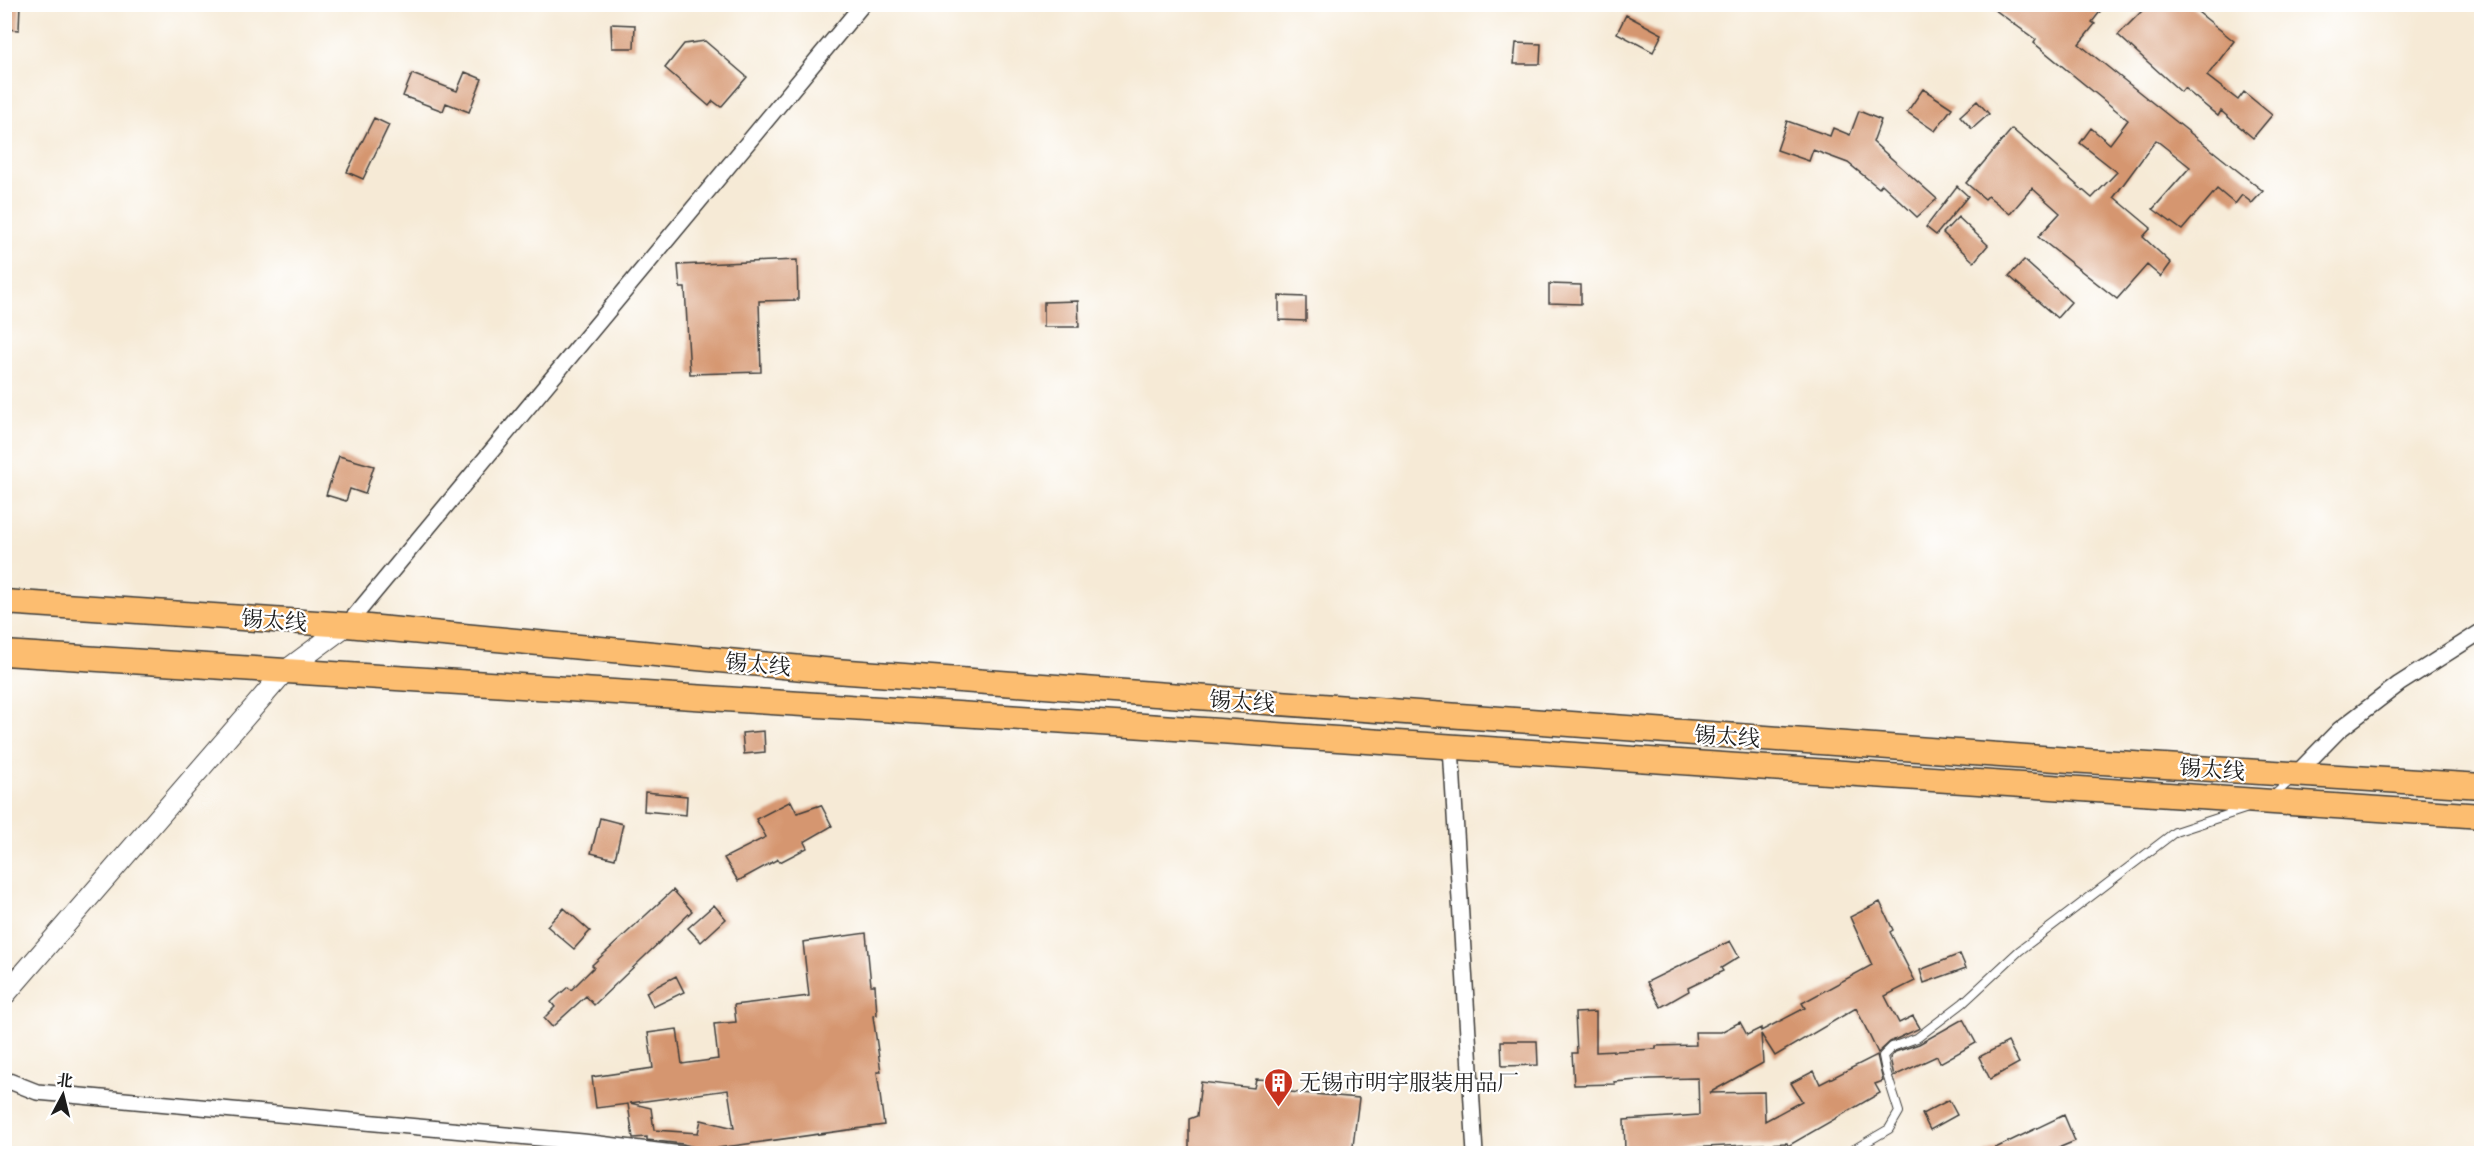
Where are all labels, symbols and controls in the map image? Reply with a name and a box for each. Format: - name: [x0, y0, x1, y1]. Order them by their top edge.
- street label: 锡太线: [240, 606, 308, 637]
- street label: 锡太线: [724, 649, 792, 682]
- street label: 锡太线: [1208, 687, 1276, 718]
- street label: 锡太线: [1693, 722, 1761, 753]
- street label: 锡太线: [2178, 755, 2246, 786]
- north arrow: [33, 1065, 93, 1125]
- building icon: 无锡市明宇服装用品厂: [1262, 1066, 1294, 1108]
- text: 北: [56, 1070, 74, 1092]
- place label: 无锡市明宇服装用品厂: [1299, 1070, 1519, 1097]

